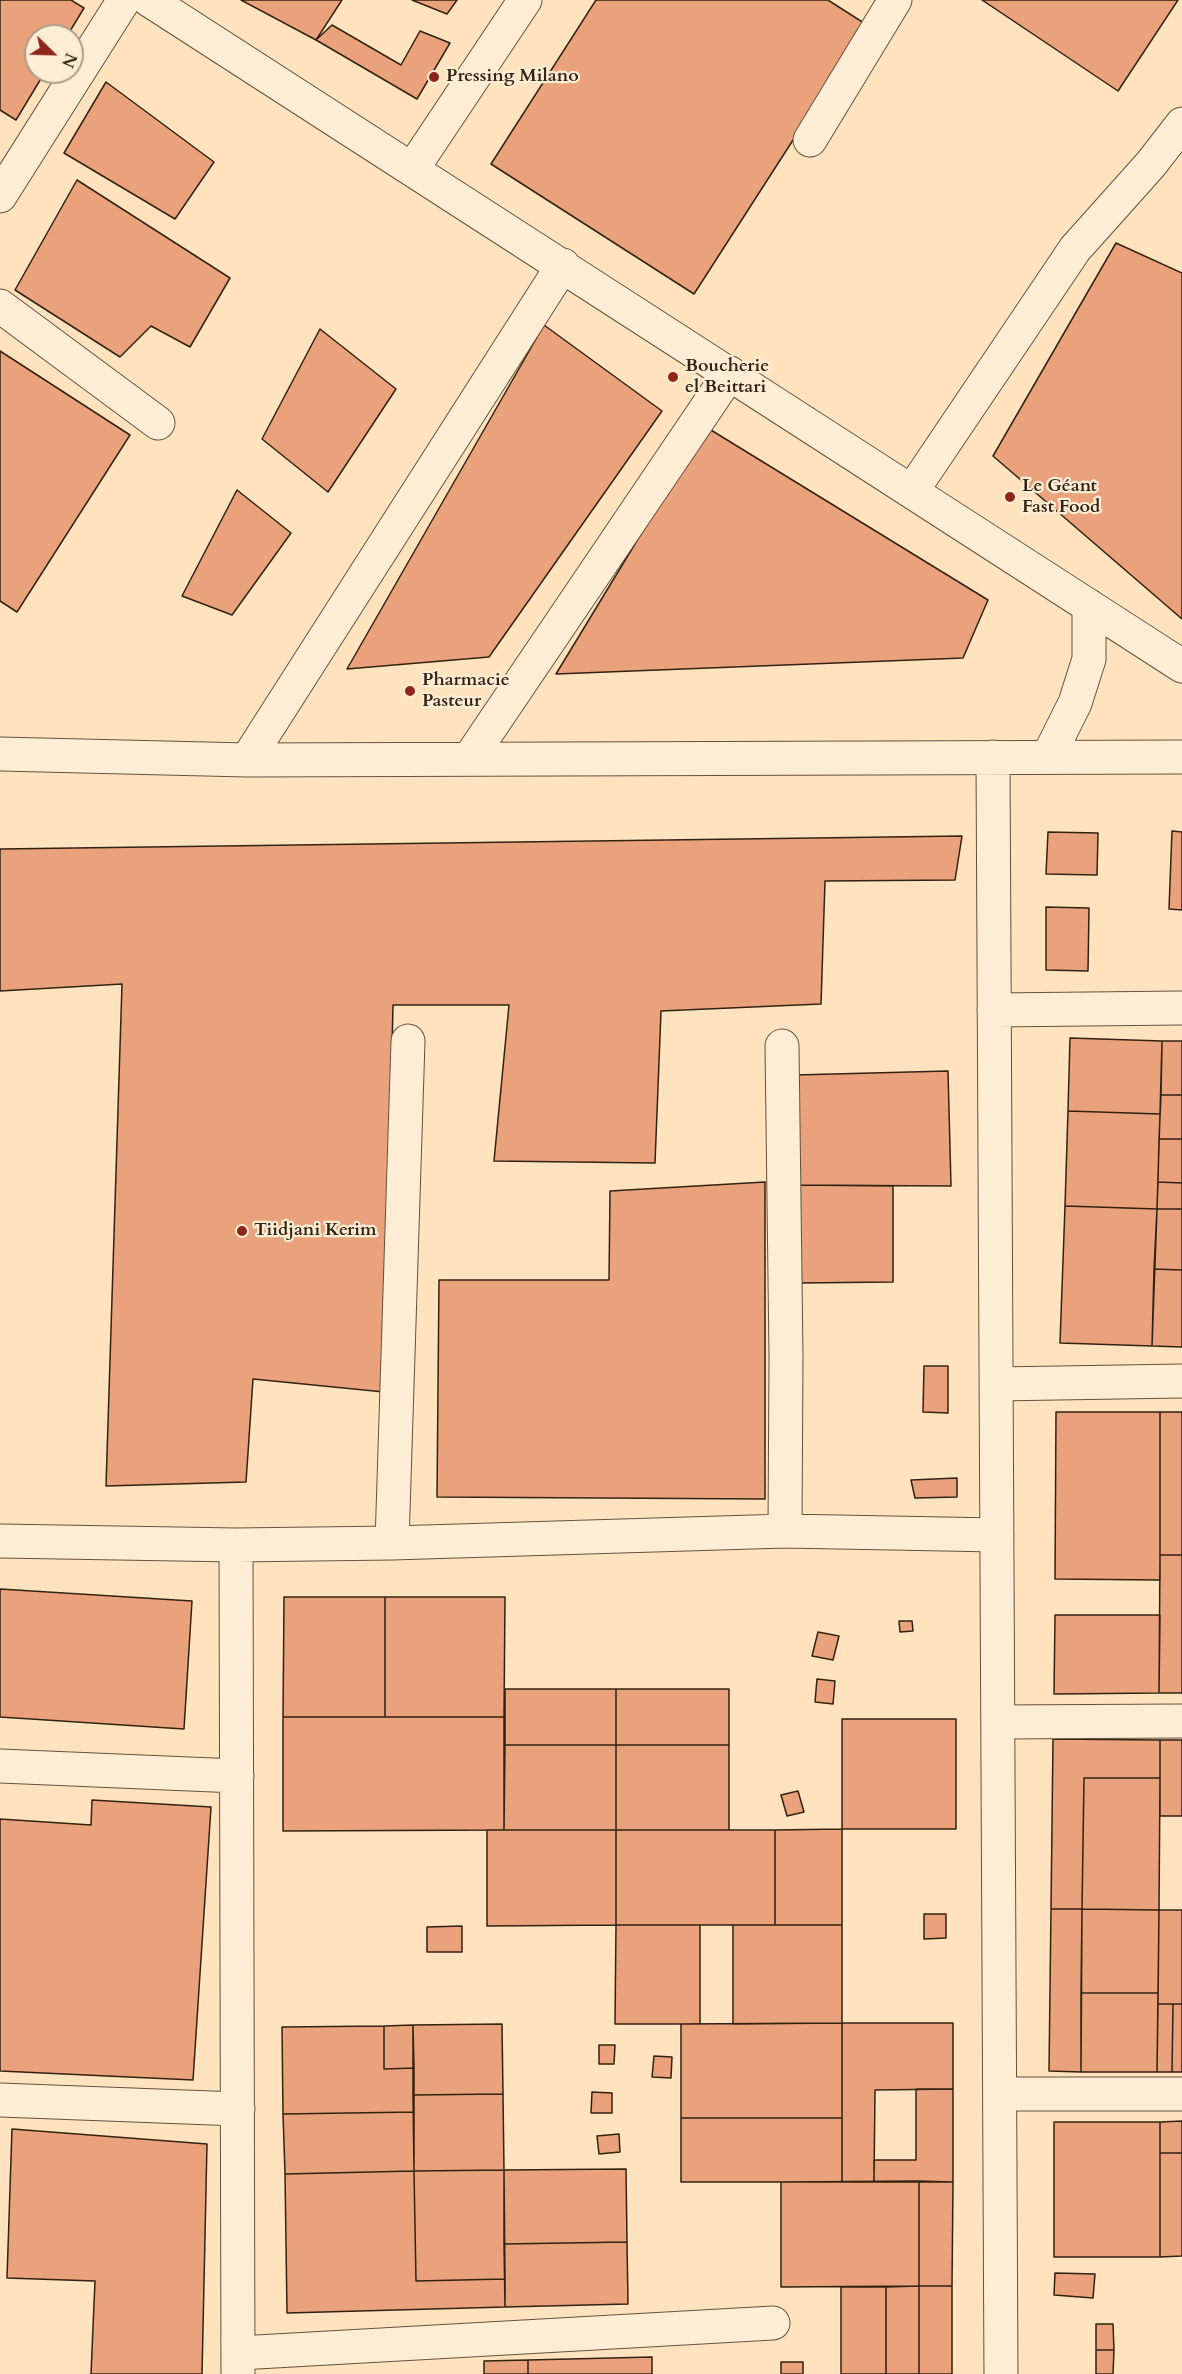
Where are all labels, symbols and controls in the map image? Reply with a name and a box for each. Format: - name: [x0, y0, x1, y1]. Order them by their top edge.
- north arrow: [24, 24, 84, 84]
- text: N: [56, 50, 82, 71]
- place label: Pressing Milano: [446, 66, 579, 88]
- marker: Pressing Milano: [427, 70, 441, 84]
- place label: Boucherie el Beittari: [685, 356, 769, 398]
- marker: Boucherie el Beittari: [666, 370, 680, 384]
- place label: Le Géant Fast Food: [1022, 476, 1100, 518]
- marker: Le Géant Fast Food: [1003, 490, 1017, 504]
- place label: Pharmacie Pasteur: [422, 670, 510, 712]
- marker: Pharmacie Pasteur: [403, 684, 417, 698]
- place label: Tiidjani Kerim: [254, 1220, 377, 1242]
- marker: Tiidjani Kerim: [235, 1224, 249, 1238]

